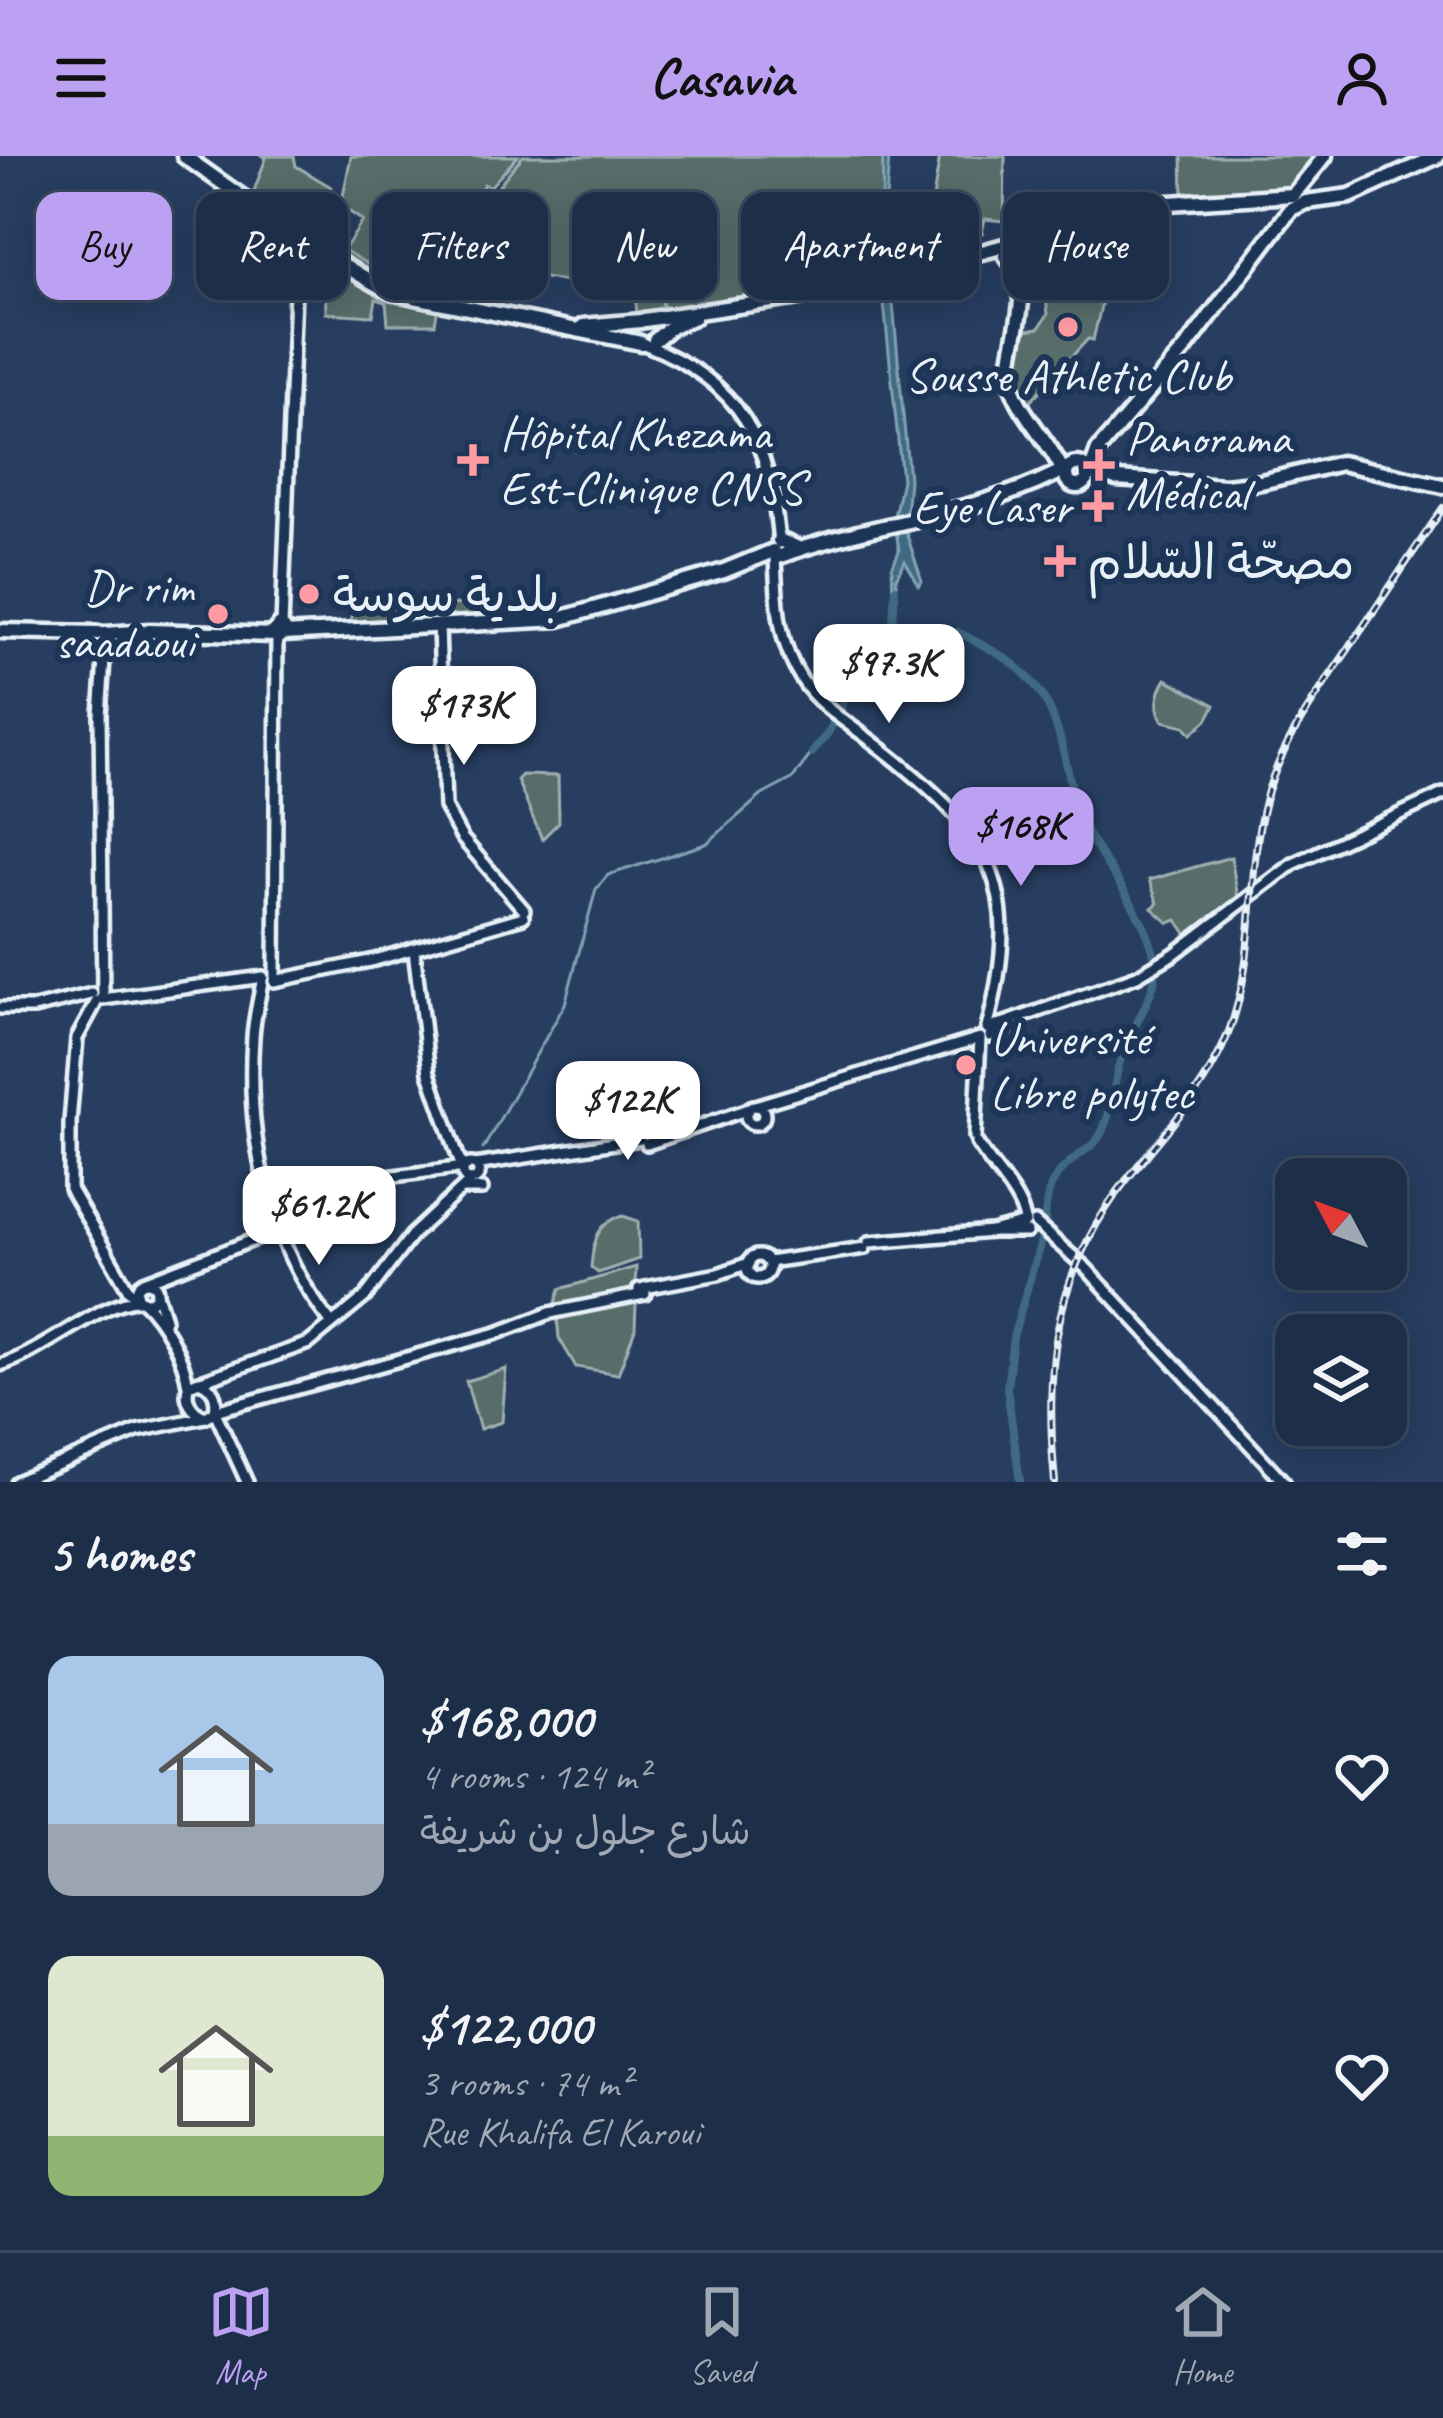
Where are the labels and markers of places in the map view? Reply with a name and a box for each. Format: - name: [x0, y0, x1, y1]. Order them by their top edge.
- marker: Sousse Athletic Club: [1055, 314, 1081, 340]
- place label: Sousse Athletic Club: [905, 346, 1233, 406]
- place label: Hôpital Khezama Est-Clinique CNSS: [500, 403, 812, 518]
- place label: Panorama Médical: [1126, 408, 1294, 523]
- marker: Hôpital Khezama Est-Clinique CNSS: [457, 444, 489, 476]
- marker: Panorama Médical: [1083, 449, 1115, 481]
- place label: Eye Laser: [913, 477, 1075, 537]
- marker: Eye Laser: [1082, 490, 1114, 522]
- place label: مصحّة السّلام: [1087, 532, 1355, 599]
- marker: مصحّة السّلام: [1044, 545, 1076, 577]
- place label: Dr rim saadaoui: [55, 557, 200, 672]
- place label: بلدية سوسة: [333, 565, 559, 625]
- marker: بلدية سوسة: [296, 581, 322, 607]
- marker: Dr rim saadaoui: [205, 601, 231, 627]
- pin: $97.3K: [791, 624, 987, 726]
- pin: $173K: [380, 666, 548, 768]
- pin: $168K: [937, 787, 1105, 889]
- place label: Université Libre polytec: [990, 1008, 1196, 1123]
- marker: Université Libre polytec: [953, 1052, 979, 1078]
- pin: $122K: [544, 1061, 712, 1163]
- pin: $61.2K: [221, 1166, 417, 1268]

